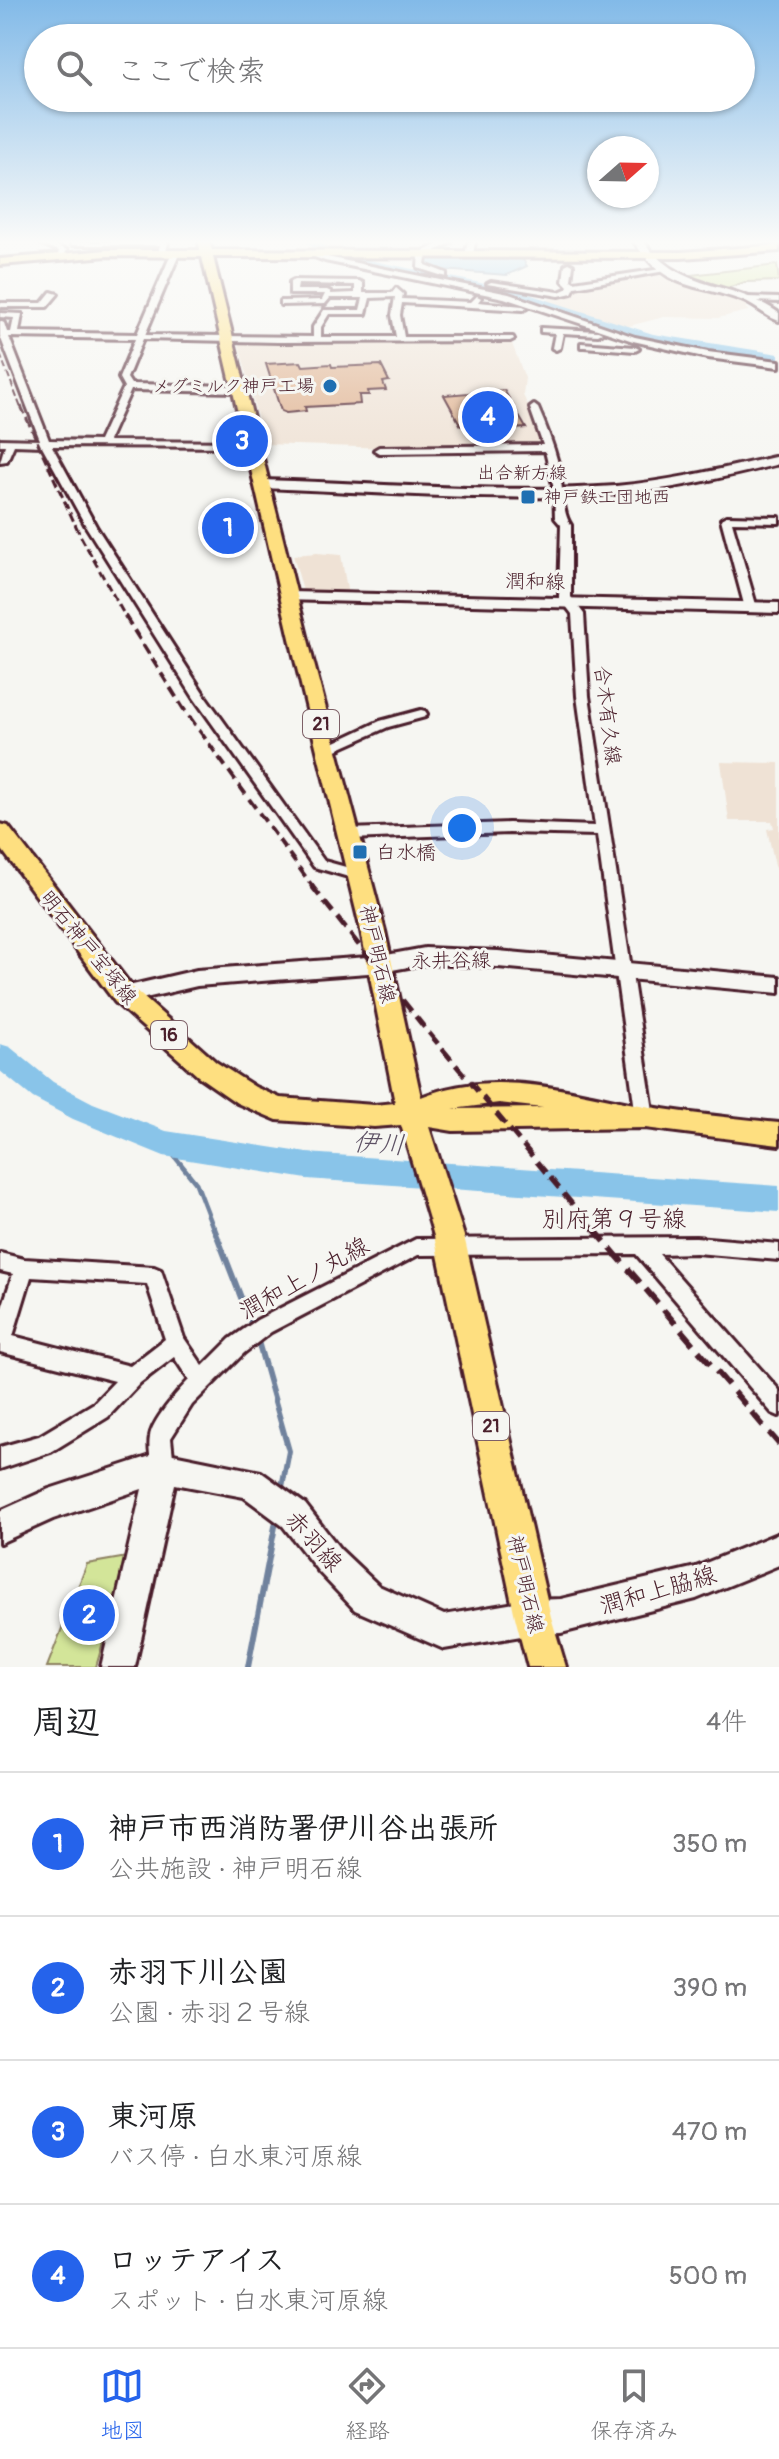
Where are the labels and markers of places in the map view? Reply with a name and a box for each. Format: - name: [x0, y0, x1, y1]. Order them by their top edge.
- place label: メグミルク神戸工場: [152, 375, 314, 398]
- marker: メグミルク神戸工場: [321, 377, 339, 395]
- pin: 4: [462, 387, 514, 447]
- pin: 3: [216, 411, 268, 471]
- place label: 神戸鉄工団地西: [544, 486, 670, 509]
- marker: 神戸鉄工団地西: [519, 488, 537, 506]
- pin: 1: [202, 498, 254, 558]
- place label: 白水橋: [376, 840, 436, 865]
- marker: 白水橋: [351, 843, 369, 861]
- pin: 2: [63, 1585, 115, 1645]

